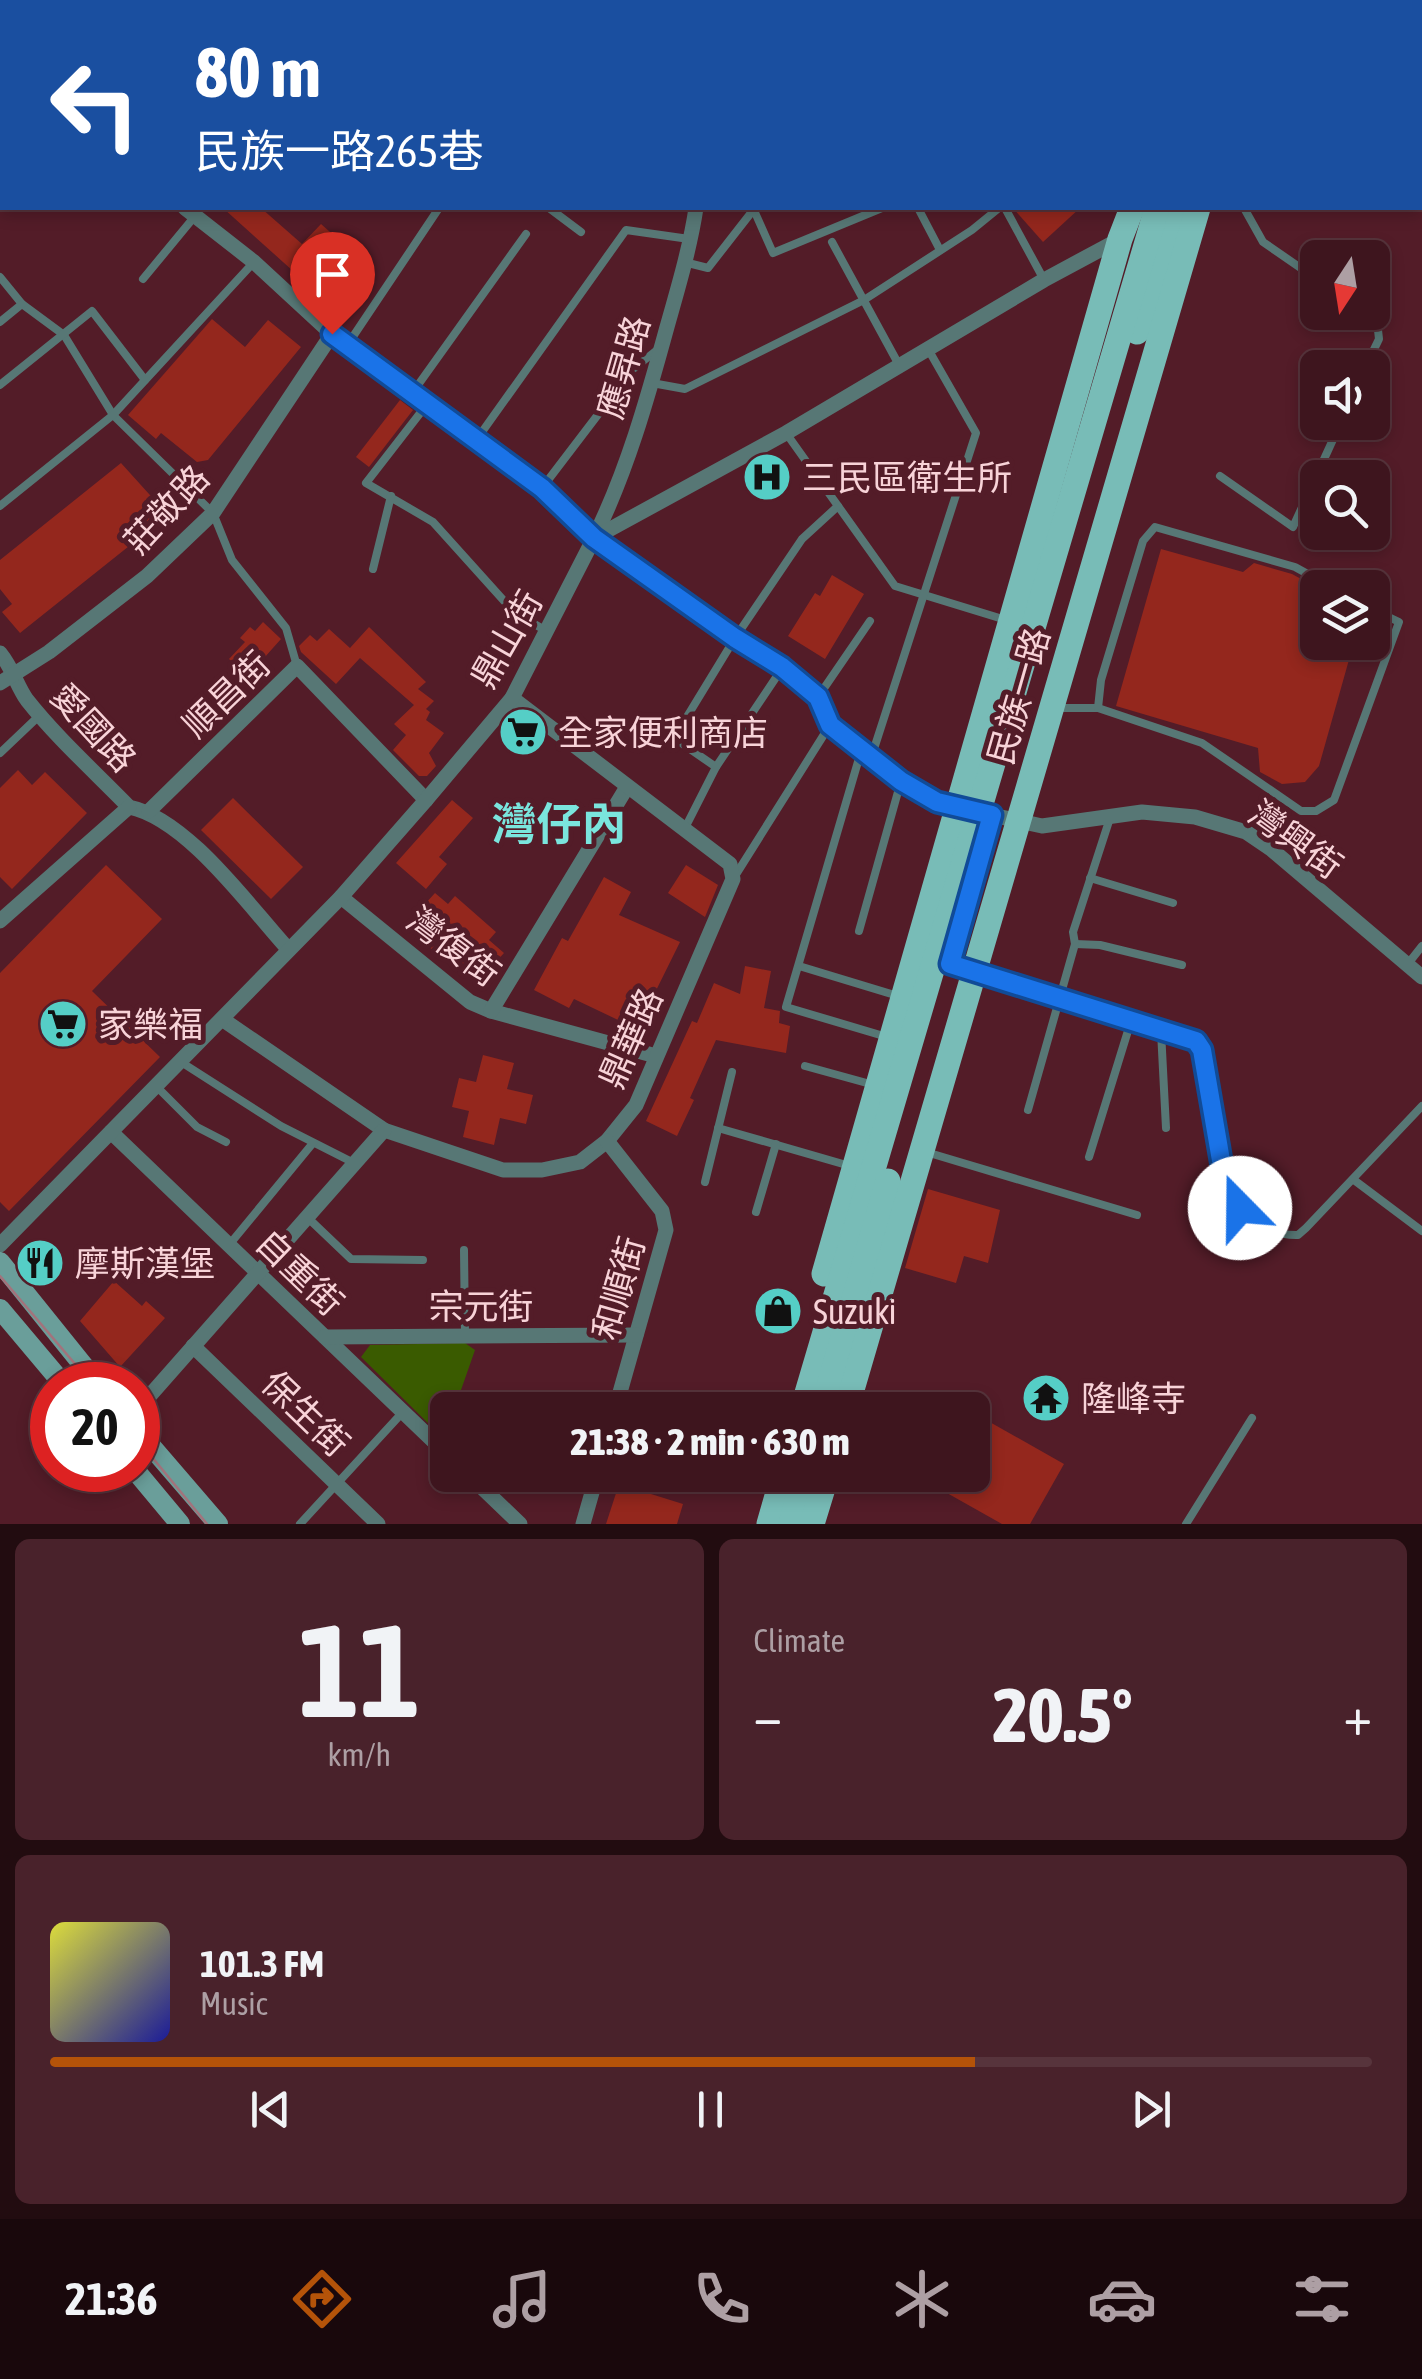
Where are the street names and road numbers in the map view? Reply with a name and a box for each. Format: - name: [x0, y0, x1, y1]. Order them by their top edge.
- street label: 應昇路: [589, 311, 657, 423]
- street label: 莊敬路: [116, 457, 216, 561]
- street label: 鼎山街: [462, 584, 550, 694]
- street label: 民族一路: [979, 623, 1057, 769]
- street label: 順昌街: [174, 643, 278, 745]
- street label: 愛國路: [44, 675, 144, 779]
- street label: 灣興街: [1242, 792, 1350, 886]
- street label: 灣復街: [400, 898, 508, 994]
- street label: 鼎華路: [590, 982, 670, 1094]
- street label: 自重街: [248, 1221, 352, 1323]
- street label: 和順街: [584, 1232, 652, 1344]
- street label: 宗元街: [428, 1286, 534, 1326]
- street label: 保生街: [254, 1362, 358, 1464]

